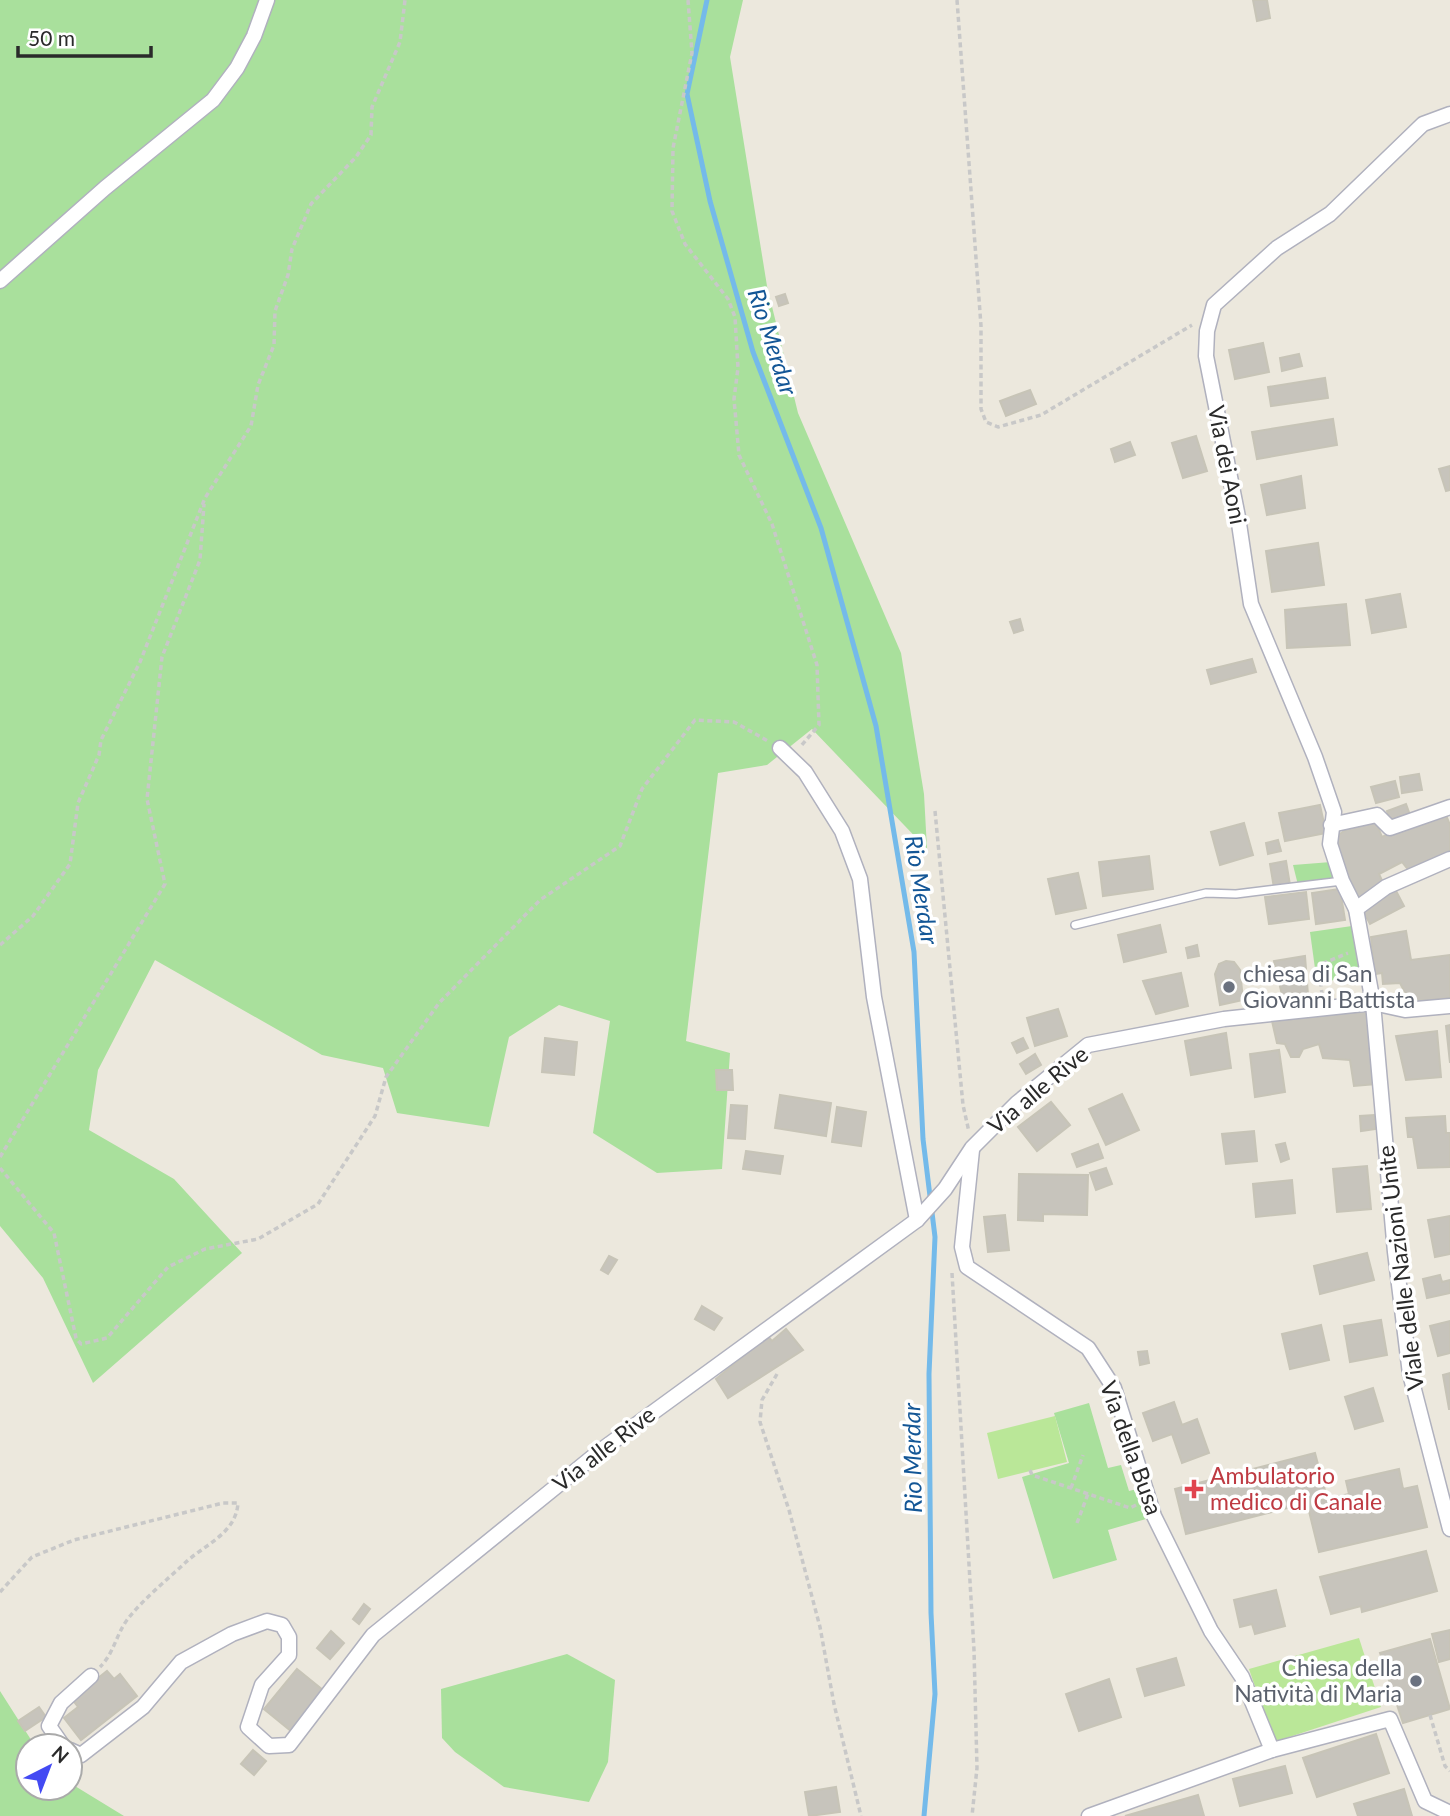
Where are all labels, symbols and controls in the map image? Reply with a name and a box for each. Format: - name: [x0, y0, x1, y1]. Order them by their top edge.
- scale bar: [18, 14, 150, 58]
- text: 50 m: [28, 25, 75, 50]
- water label: Rio Merdar: [743, 285, 804, 399]
- street label: Via dei Aoni: [1203, 403, 1253, 527]
- water label: Rio Merdar: [900, 833, 946, 947]
- place label: chiesa di San Giovanni Battista: [1243, 959, 1415, 1013]
- marker: chiesa di San Giovanni Battista: [1221, 979, 1237, 995]
- street label: Via alle Rive: [982, 1039, 1093, 1139]
- street label: Viale delle Nazioni Unite: [1371, 1144, 1429, 1392]
- street label: Via della Busa: [1095, 1377, 1169, 1518]
- street label: Via alle Rive: [547, 1400, 660, 1497]
- water label: Rio Merdar: [896, 1402, 927, 1513]
- place label: Ambulatorio medico di Canale: [1210, 1461, 1382, 1515]
- marker: Ambulatorio medico di Canale: [1184, 1479, 1204, 1499]
- place label: Chiesa della Natività di Maria: [1234, 1653, 1402, 1707]
- marker: Chiesa della Natività di Maria: [1408, 1673, 1424, 1689]
- north arrow: [14, 1732, 84, 1802]
- text: N: [48, 1741, 74, 1767]

